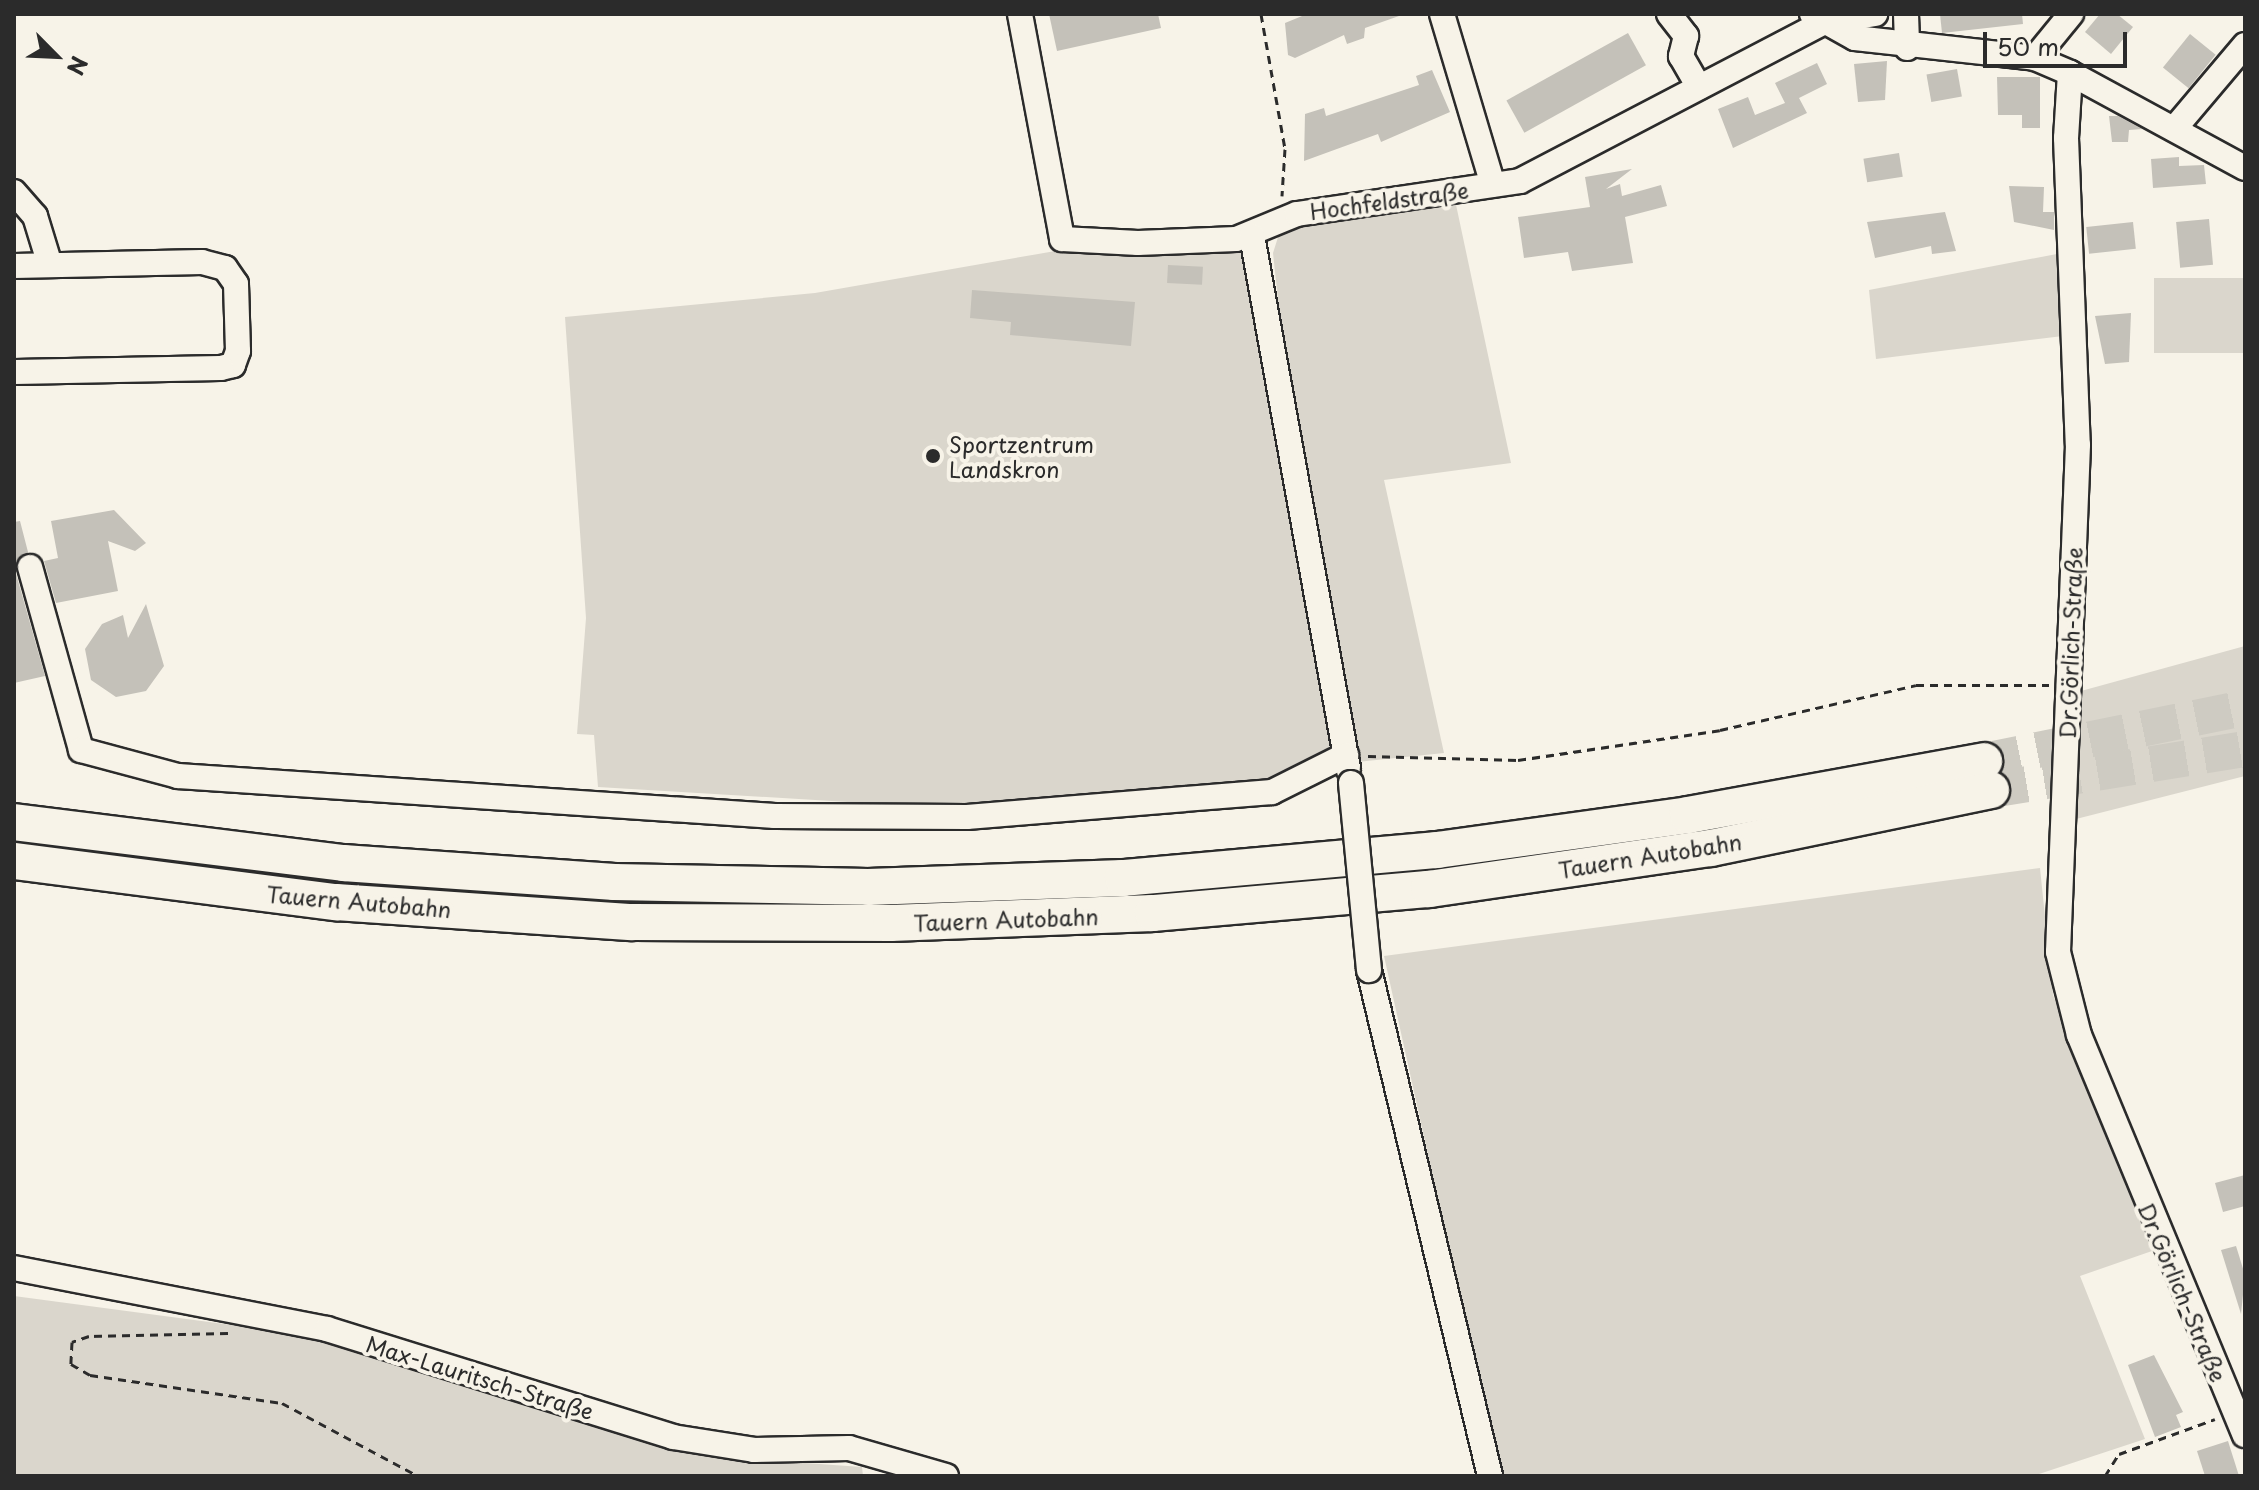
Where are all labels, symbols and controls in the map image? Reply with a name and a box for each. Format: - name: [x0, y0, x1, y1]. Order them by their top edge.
- north arrow: [16, 16, 96, 96]
- scale bar: [1987, 16, 2131, 66]
- text: 50 m: [1997, 28, 2059, 64]
- text: N: [60, 51, 97, 81]
- street label: Hochfeldstraße: [1308, 176, 1470, 224]
- place label: Sportzentrum Landskron: [949, 430, 1094, 482]
- marker: Sportzentrum Landskron: [924, 447, 942, 465]
- street label: Dr.Görlich-Straße: [2053, 547, 2087, 739]
- street label: Tauern Autobahn: [1556, 827, 1744, 883]
- street label: Tauern Autobahn: [266, 880, 452, 922]
- street label: Tauern Autobahn: [913, 903, 1099, 935]
- street label: Dr.Görlich-Straße: [2133, 1199, 2233, 1385]
- street label: Max-Lauritsch-Straße: [363, 1330, 597, 1424]

